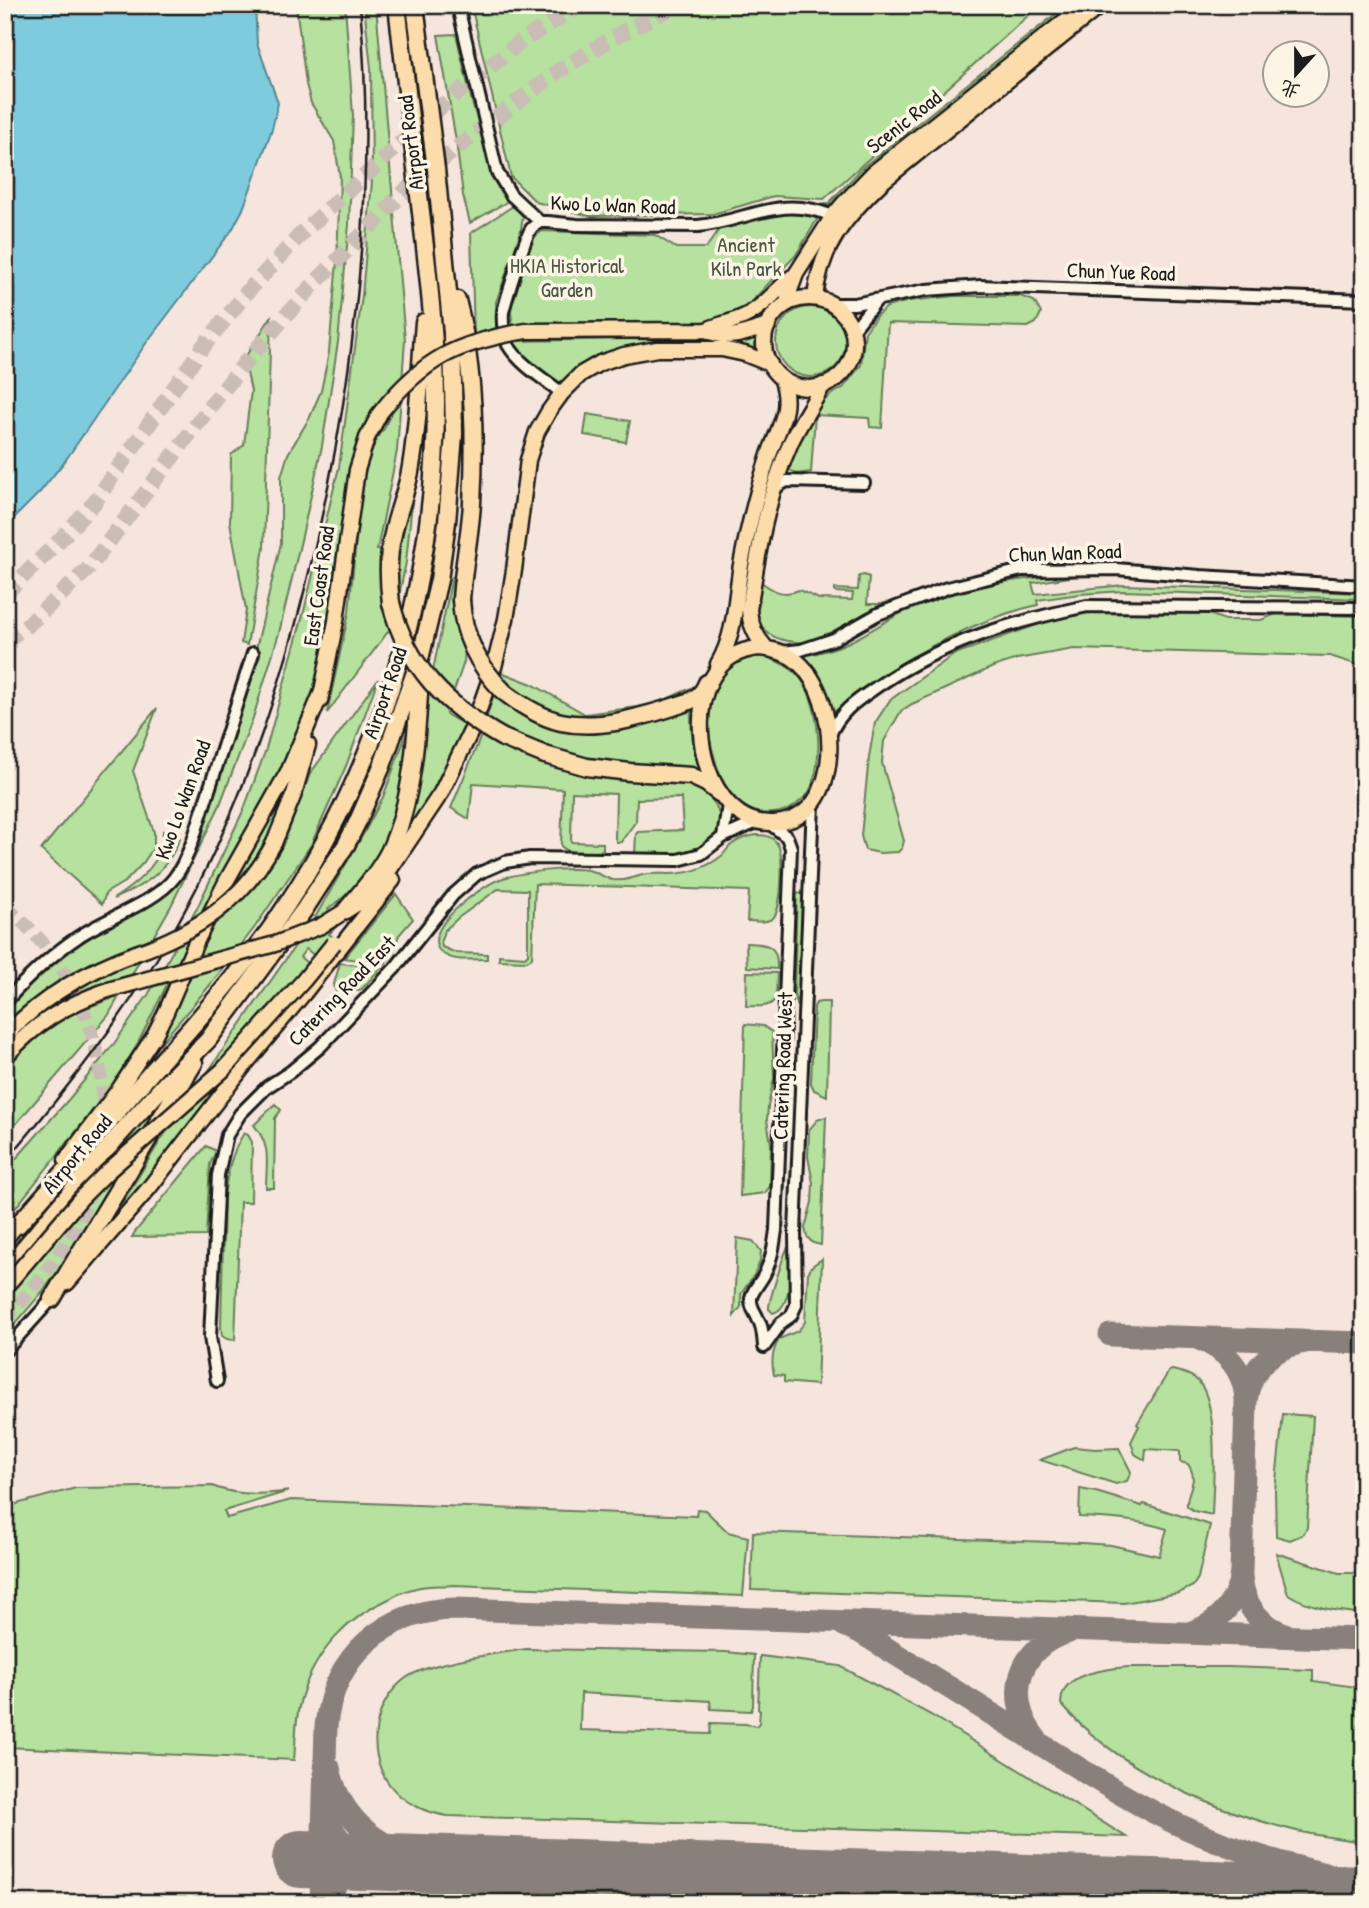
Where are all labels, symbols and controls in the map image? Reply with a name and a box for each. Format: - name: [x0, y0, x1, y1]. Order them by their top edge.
- north arrow: [1260, 38, 1330, 108]
- text: 北: [1276, 74, 1303, 105]
- street label: Scenic Road: [860, 83, 947, 160]
- street label: Airport Road: [390, 94, 431, 192]
- street label: Kwo Lo Wan Road: [550, 188, 676, 221]
- park label: Ancient Kiln Park: [711, 230, 782, 283]
- park label: HKIA Historical Garden: [510, 251, 624, 304]
- street label: Chun Yue Road: [1066, 255, 1176, 288]
- street label: East Coast Road: [296, 524, 341, 648]
- street label: Chun Wan Road: [1008, 536, 1122, 569]
- street label: Airport Road: [355, 643, 414, 742]
- street label: Kwo Lo Wan Road: [148, 736, 218, 864]
- street label: Catering Road East: [281, 928, 403, 1052]
- street label: Catering Road West: [765, 991, 800, 1140]
- street label: Airport Road: [35, 1108, 118, 1199]

